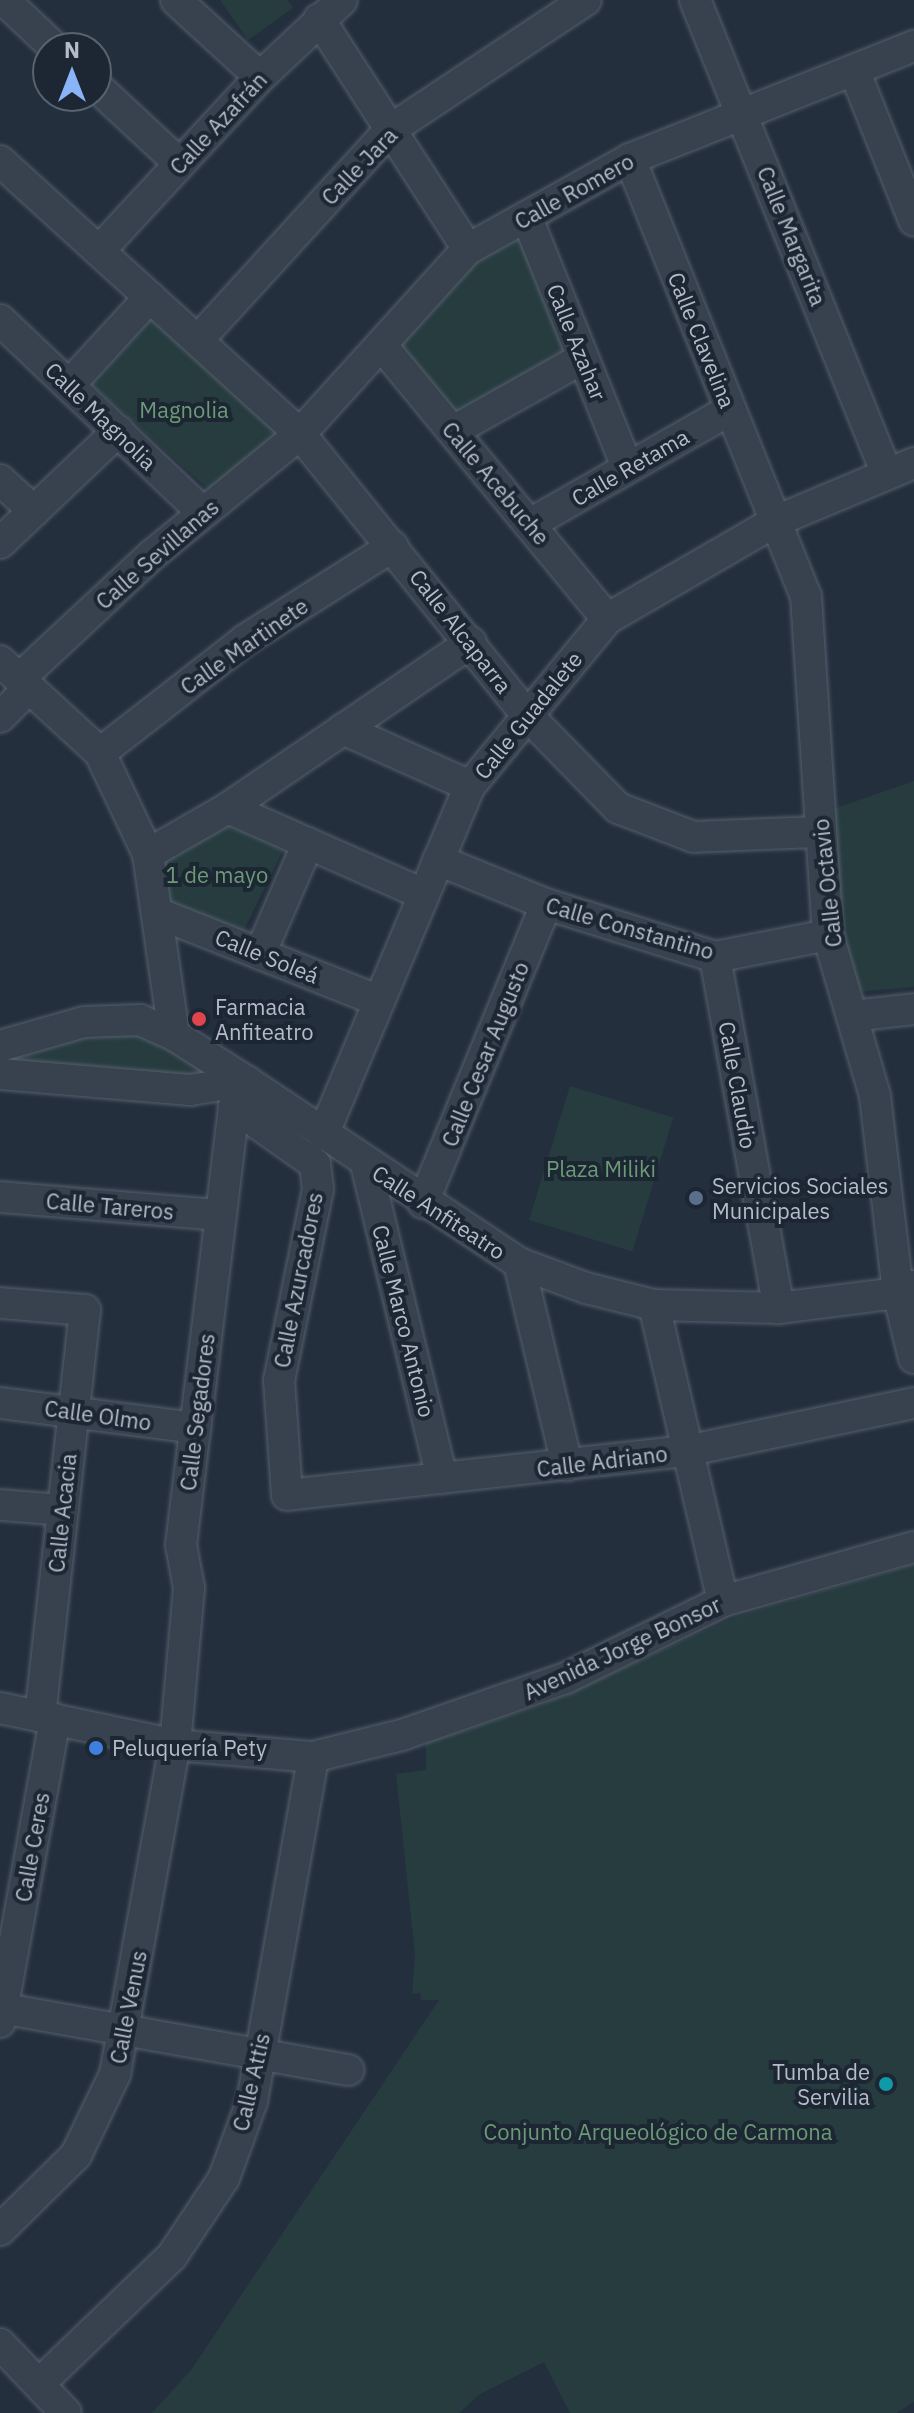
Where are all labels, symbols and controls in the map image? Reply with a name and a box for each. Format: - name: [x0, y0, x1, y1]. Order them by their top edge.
- north arrow: [32, 32, 112, 112]
- text: N: [64, 35, 80, 64]
- street label: Calle Azafrán: [164, 66, 272, 180]
- street label: Calle Jara: [316, 122, 402, 210]
- street label: Calle Romero: [510, 147, 638, 235]
- street label: Calle Margarita: [752, 162, 832, 310]
- street label: Calle Clavelina: [663, 268, 741, 412]
- street label: Calle Azahar: [542, 280, 612, 404]
- street label: Calle Magnolia: [40, 357, 162, 475]
- park label: Magnolia: [139, 397, 229, 423]
- street label: Calle Acebuche: [437, 416, 555, 550]
- street label: Calle Retama: [567, 423, 693, 511]
- street label: Calle Sevillanas: [90, 493, 224, 615]
- street label: Calle Alcaparra: [404, 564, 518, 698]
- street label: Calle Martinete: [175, 592, 313, 700]
- street label: Calle Guadalete: [469, 646, 587, 784]
- street label: Calle Octavio: [807, 817, 847, 949]
- park label: 1 de mayo: [166, 862, 268, 888]
- street label: Calle Constantino: [543, 891, 717, 965]
- street label: Calle Soleá: [211, 923, 323, 989]
- street label: Calle Cesar Augusto: [436, 958, 534, 1150]
- place label: Farmacia Anfiteatro: [215, 993, 314, 1044]
- marker: Farmacia Anfiteatro: [190, 1010, 208, 1028]
- street label: Calle Claudio: [714, 1019, 762, 1151]
- park label: Plaza Miliki: [546, 1156, 656, 1182]
- street label: Calle Anfiteatro: [368, 1159, 510, 1265]
- place label: Servicios Sociales Municipales: [712, 1172, 888, 1224]
- street label: Calle Tareros: [45, 1187, 175, 1225]
- marker: Servicios Sociales Municipales: [687, 1189, 705, 1207]
- street label: Calle Azurcadores: [268, 1190, 328, 1370]
- street label: Calle Marco Antonio: [367, 1222, 441, 1420]
- street label: Calle Segadores: [174, 1332, 220, 1492]
- street label: Calle Olmo: [43, 1394, 153, 1436]
- street label: Calle Adriano: [535, 1440, 669, 1482]
- street label: Calle Acacia: [43, 1452, 81, 1574]
- street label: Avenida Jorge Bonsor: [519, 1591, 725, 1705]
- place label: Peluquería Pety: [112, 1735, 267, 1761]
- marker: Peluquería Pety: [87, 1739, 105, 1757]
- street label: Calle Ceres: [9, 1790, 55, 1904]
- street label: Calle Venus: [104, 1948, 152, 2066]
- street label: Calle Attis: [227, 2030, 275, 2134]
- place label: Tumba de Servilia: [772, 2058, 870, 2110]
- marker: Tumba de Servilia: [877, 2075, 895, 2093]
- park label: Conjunto Arqueológico de Carmona: [484, 2119, 832, 2145]

